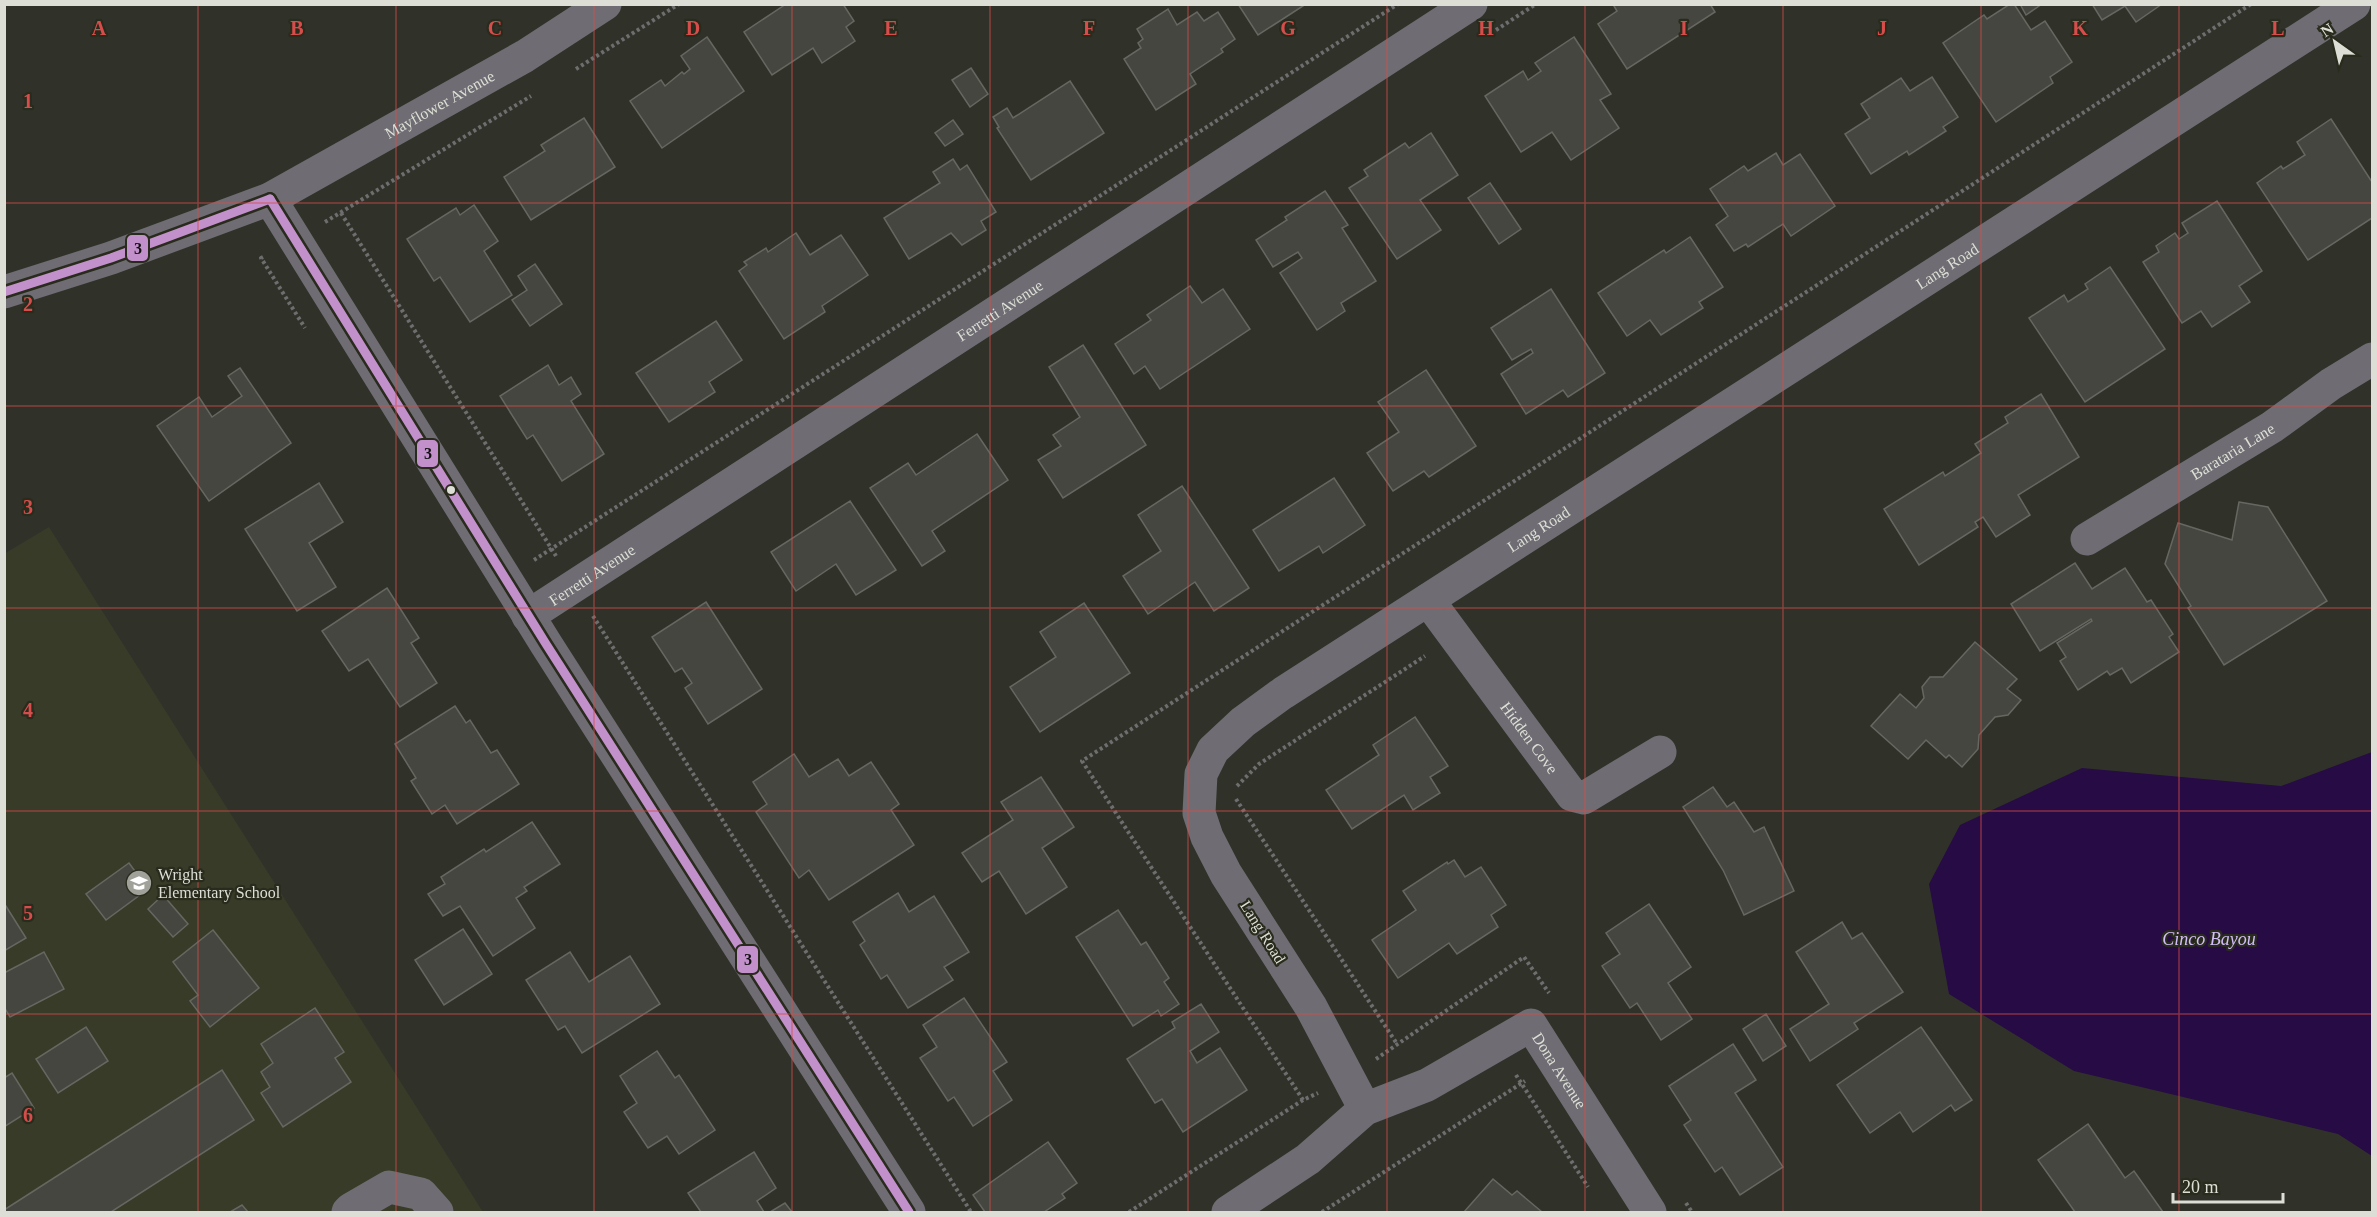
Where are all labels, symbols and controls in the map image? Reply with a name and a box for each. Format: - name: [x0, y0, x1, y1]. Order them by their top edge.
- north arrow: [2305, 12, 2365, 72]
- text: A: [92, 17, 107, 39]
- text: B: [290, 17, 304, 39]
- text: C: [488, 17, 502, 39]
- text: D: [686, 17, 700, 39]
- text: E: [884, 17, 898, 39]
- text: F: [1083, 17, 1095, 39]
- text: G: [1280, 17, 1296, 39]
- text: H: [1478, 17, 1494, 39]
- text: I: [1680, 17, 1688, 39]
- text: J: [1877, 17, 1887, 39]
- text: K: [2072, 17, 2088, 39]
- text: L: [2271, 17, 2285, 39]
- text: N: [2317, 19, 2337, 40]
- street label: Mayflower Avenue: [382, 67, 497, 142]
- text: 1: [23, 90, 33, 112]
- line badge: 3: [126, 234, 149, 262]
- text: 3: [134, 240, 142, 257]
- street label: Lang Road: [1913, 240, 1981, 292]
- street label: Ferretti Avenue: [953, 276, 1046, 344]
- text: 2: [23, 293, 33, 315]
- street label: Barataria Lane: [2188, 419, 2277, 483]
- line badge: 3: [416, 439, 439, 468]
- text: 3: [424, 445, 432, 462]
- unlabelled marker: [445, 484, 457, 496]
- text: 3: [23, 496, 33, 518]
- street label: Lang Road: [1504, 503, 1573, 555]
- street label: Ferretti Avenue: [546, 541, 638, 609]
- street label: Hidden Cove: [1498, 698, 1562, 777]
- text: 4: [23, 699, 33, 721]
- place label: Wright Elementary School: [158, 866, 281, 902]
- school or university icon: Wright Elementary School: [124, 868, 154, 898]
- street label: Lang Road: [1236, 898, 1289, 967]
- text: 5: [23, 902, 33, 924]
- water label: Cinco Bayou: [2162, 929, 2256, 949]
- line badge: 3: [736, 945, 759, 974]
- text: 3: [744, 951, 752, 968]
- street label: Dona Avenue: [1529, 1029, 1590, 1111]
- text: 6: [23, 1104, 33, 1126]
- scale bar: [2173, 1166, 2282, 1204]
- text: 20 m: [2182, 1177, 2219, 1197]

